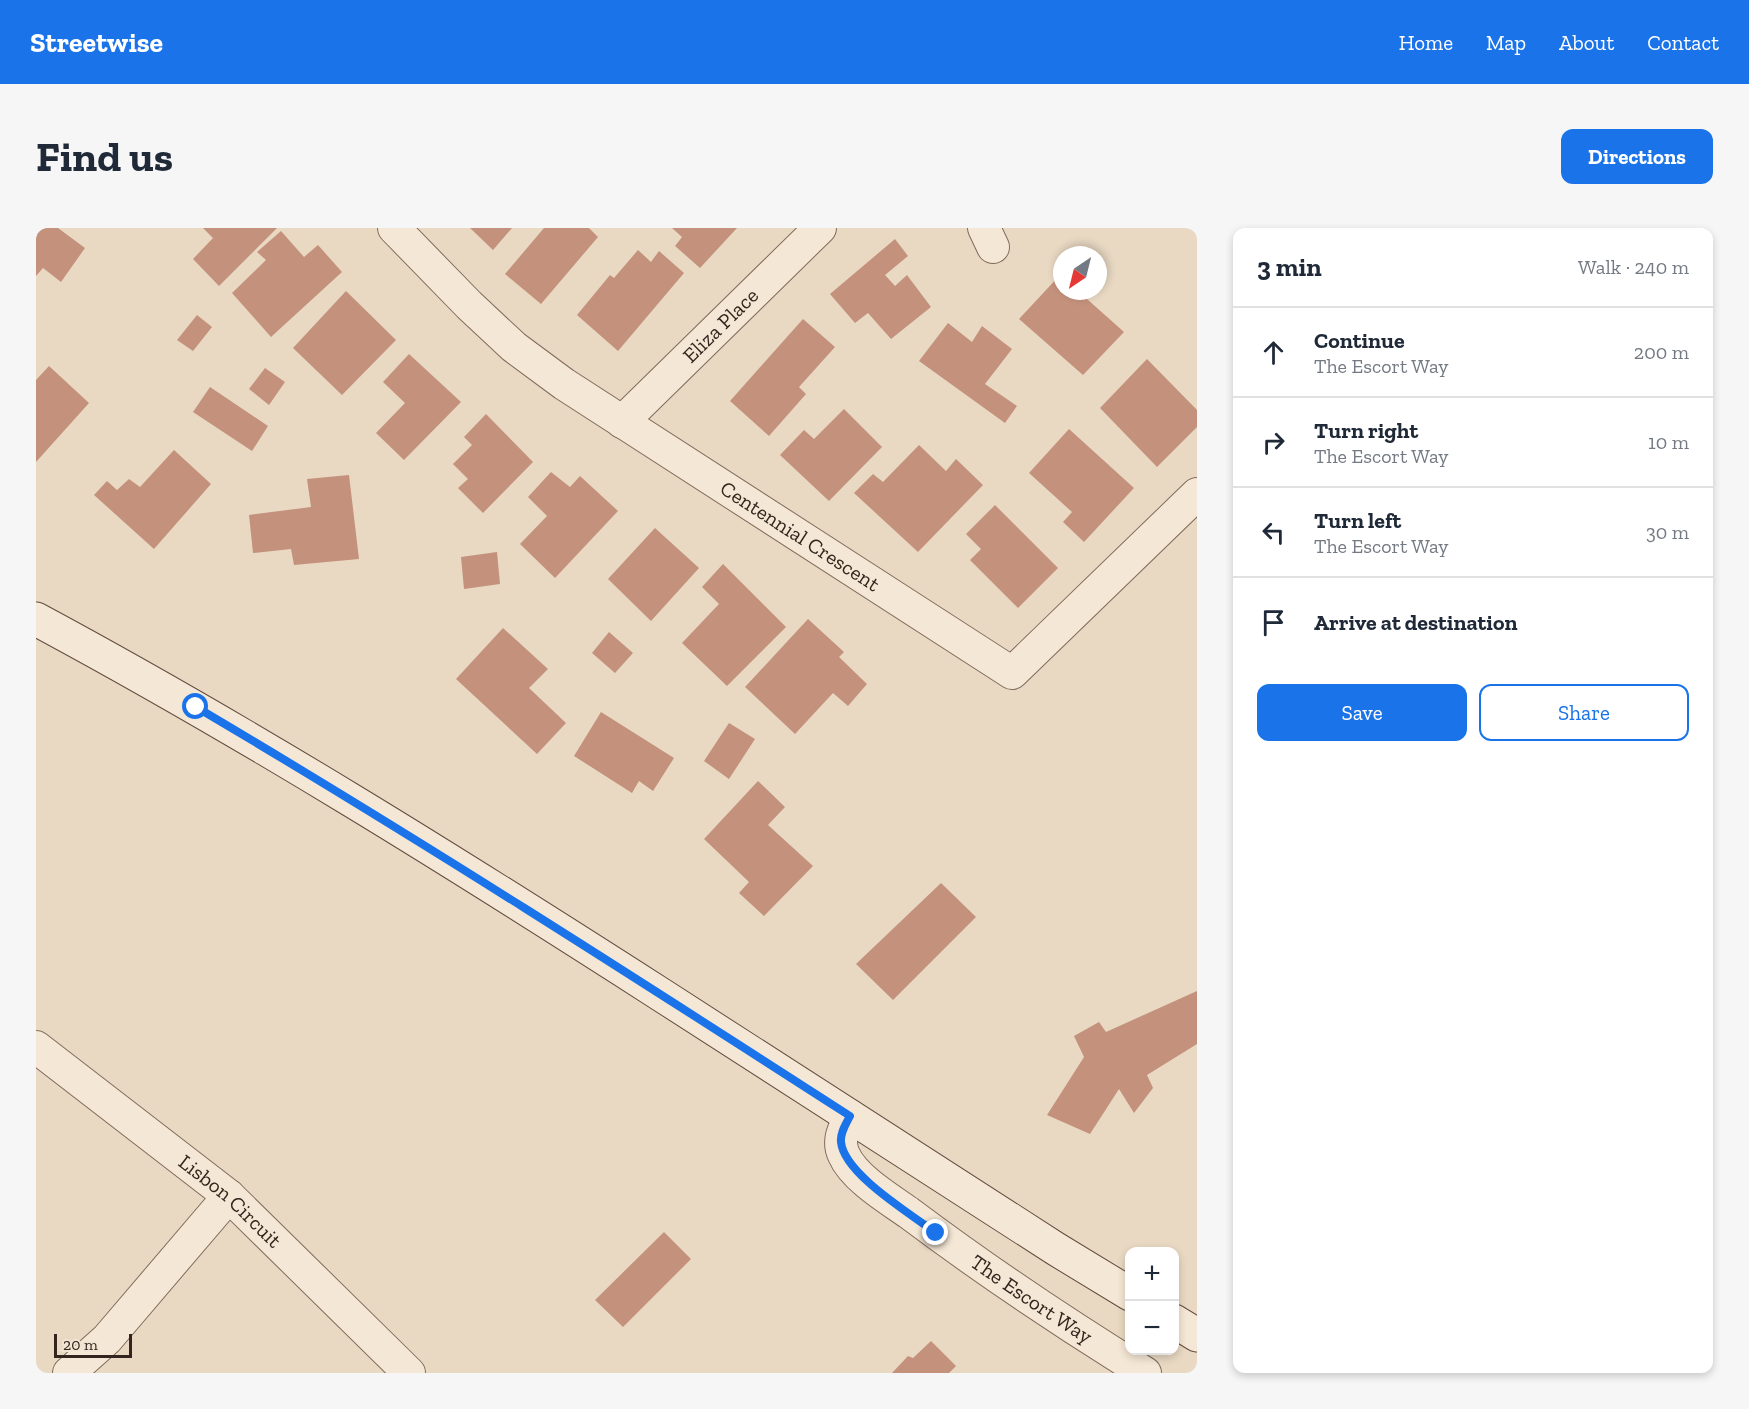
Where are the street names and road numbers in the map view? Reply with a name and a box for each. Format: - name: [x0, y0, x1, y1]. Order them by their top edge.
- street label: Eliza Place: [677, 282, 763, 368]
- street label: Centennial Crescent: [716, 475, 885, 596]
- street label: Lisbon Circuit: [174, 1149, 287, 1253]
- street label: The Escort Way: [966, 1249, 1097, 1349]

